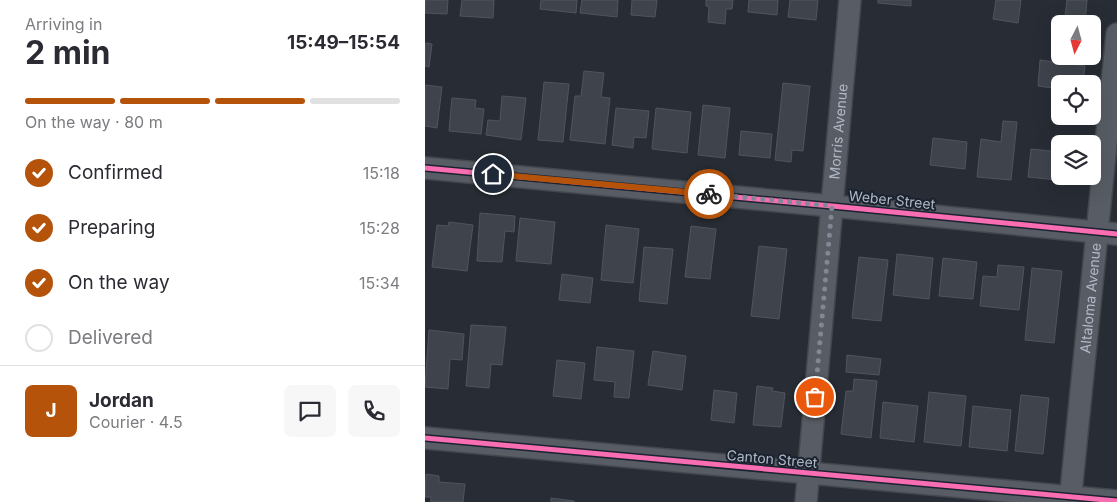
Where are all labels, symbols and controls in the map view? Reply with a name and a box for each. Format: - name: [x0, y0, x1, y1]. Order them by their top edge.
- text: Arriving in: [25, 14, 102, 34]
- north arrow: [1051, 15, 1101, 65]
- map controls: [1051, 15, 1101, 185]
- text: 15:49–15:54: [287, 31, 400, 54]
- text: 2 min: [25, 33, 111, 72]
- button: locate: [1051, 75, 1101, 125]
- street label: Morris Avenue: [825, 83, 851, 180]
- text: On the way · 80 m: [25, 112, 163, 132]
- button: layers: [1051, 135, 1101, 185]
- pin: [472, 153, 514, 195]
- icon: check: [25, 159, 53, 187]
- icon: home: [479, 160, 507, 188]
- text: Confirmed: [68, 161, 163, 184]
- text: 15:18: [363, 163, 400, 183]
- courier: [684, 169, 734, 219]
- icon: bike: [695, 180, 723, 208]
- street label: Weber Street: [848, 187, 936, 213]
- icon: check: [25, 214, 53, 242]
- text: Preparing: [68, 216, 155, 239]
- text: 15:28: [360, 218, 400, 238]
- street label: Altaloma Avenue: [1076, 242, 1104, 354]
- icon: check: [25, 269, 53, 297]
- text: On the way: [68, 271, 170, 294]
- text: 15:34: [359, 273, 400, 293]
- text: Delivered: [68, 326, 153, 349]
- pin: [794, 376, 836, 418]
- icon: bag: [801, 383, 829, 411]
- button: chat: [284, 385, 336, 437]
- button: phone: [348, 385, 400, 437]
- text: Jordan: [89, 389, 154, 412]
- text: J: [45, 399, 57, 422]
- text: Courier · 4.5: [89, 412, 183, 432]
- street label: Canton Street: [726, 446, 818, 471]

